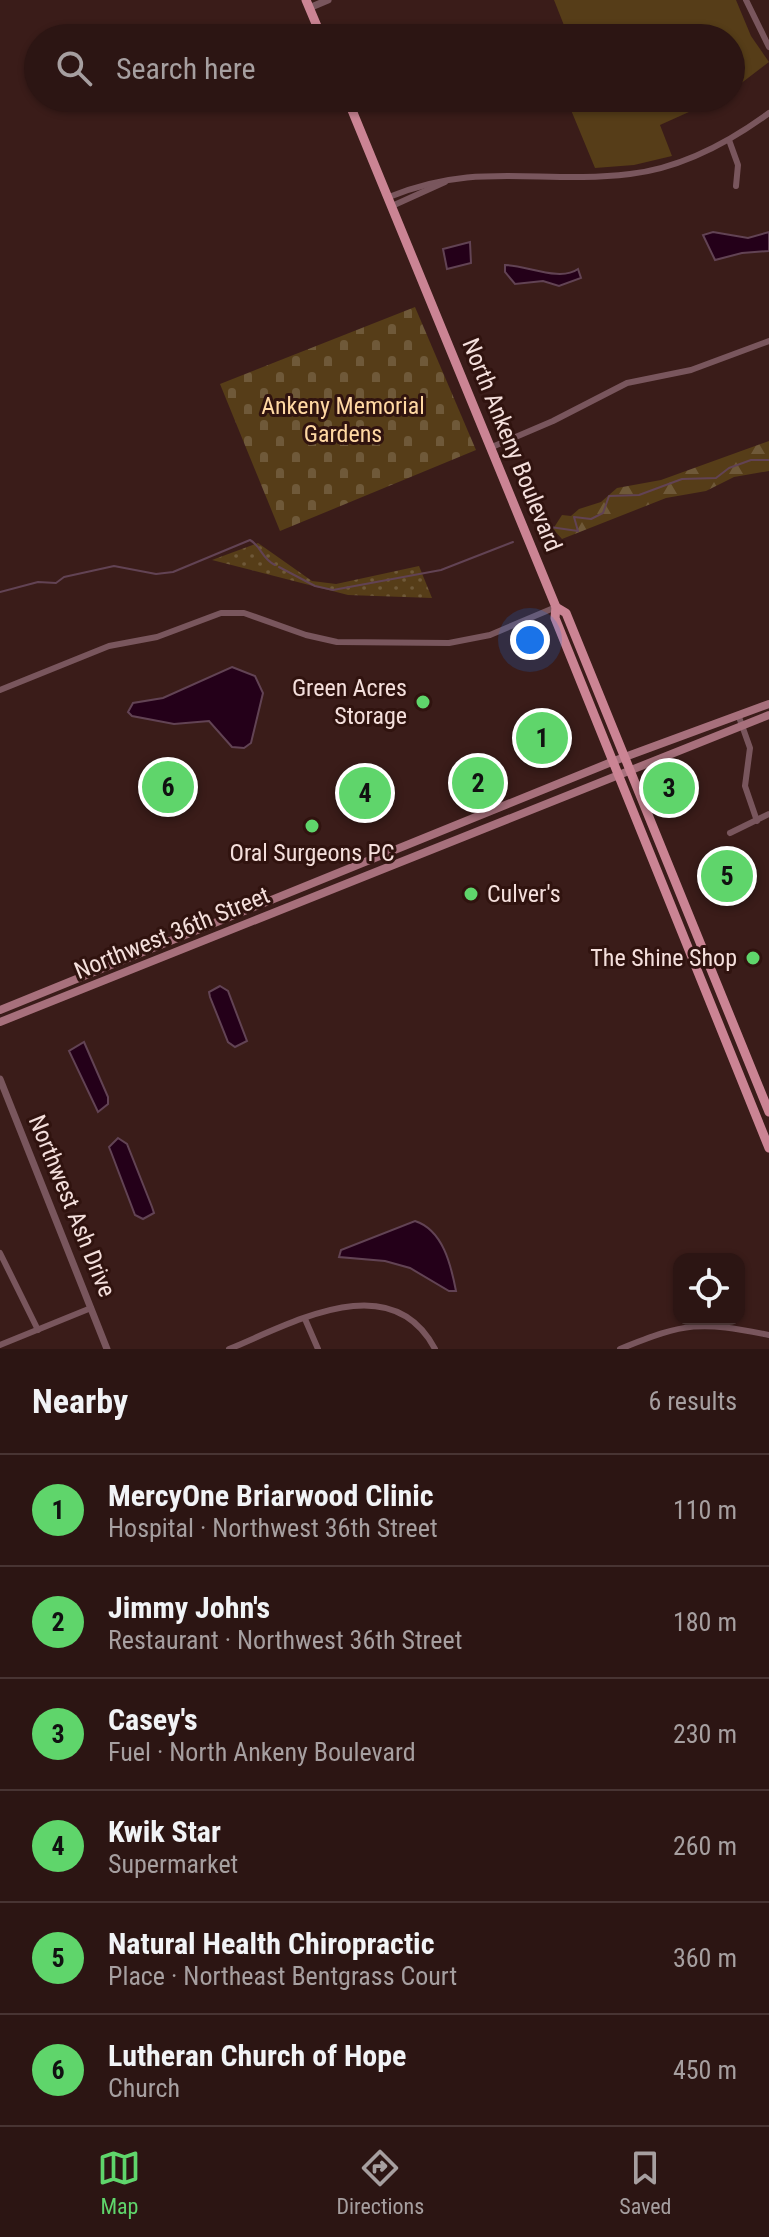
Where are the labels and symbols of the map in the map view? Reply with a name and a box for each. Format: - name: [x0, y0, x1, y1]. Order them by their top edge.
- street label: North Ankeny Boulevard: [456, 334, 568, 556]
- park label: Ankeny Memorial Gardens: [261, 392, 425, 448]
- your location: [510, 620, 550, 660]
- place label: Green Acres Storage: [292, 674, 407, 730]
- marker: Green Acres Storage: [414, 693, 432, 711]
- pin: 1: [516, 708, 568, 768]
- pin: 2: [452, 753, 504, 813]
- pin: 6: [142, 757, 194, 817]
- pin: 3: [643, 758, 695, 818]
- pin: 4: [339, 763, 391, 823]
- marker: Oral Surgeons PC: [303, 817, 321, 835]
- place label: Oral Surgeons PC: [229, 839, 395, 867]
- pin: 5: [701, 846, 753, 906]
- place label: Culver's: [487, 880, 561, 908]
- street label: Northwest 36th Street: [70, 881, 274, 985]
- marker: Culver's: [462, 885, 480, 903]
- place label: The Shine Shop: [590, 944, 737, 972]
- marker: The Shine Shop: [744, 949, 762, 967]
- street label: Northwest Ash Drive: [23, 1111, 121, 1301]

